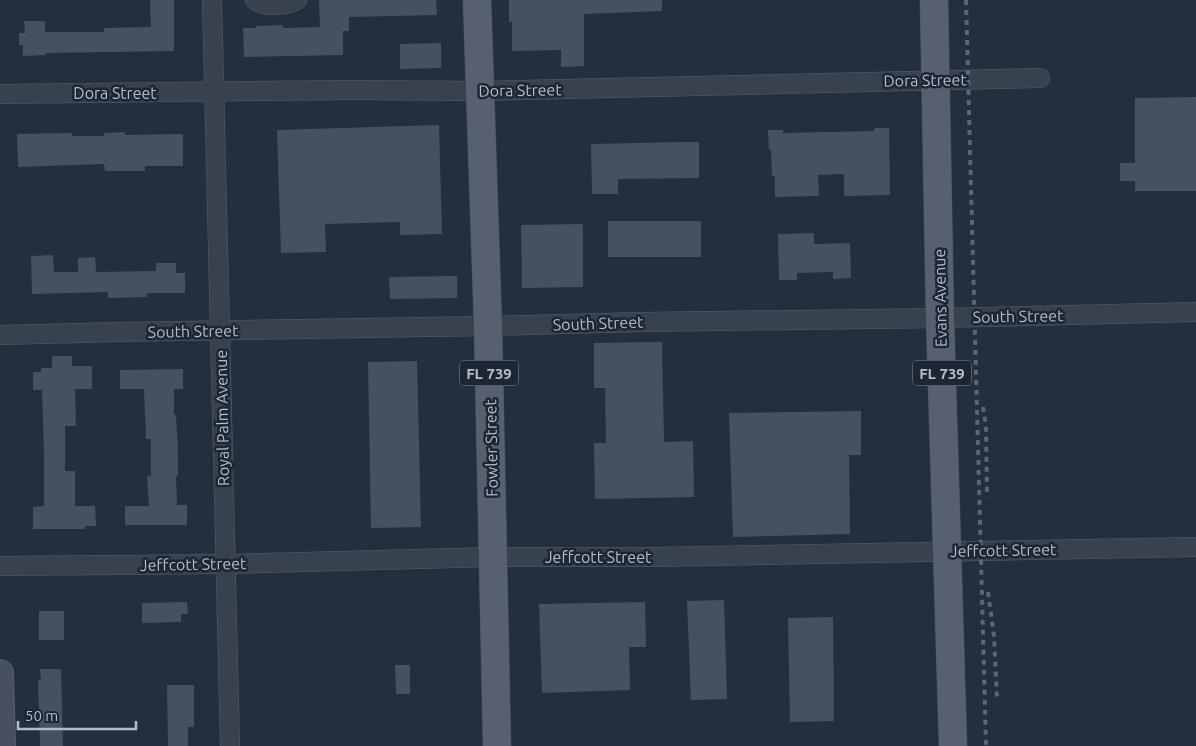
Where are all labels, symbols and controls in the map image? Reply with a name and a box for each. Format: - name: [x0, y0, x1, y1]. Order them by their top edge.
- street label: Dora Street: [883, 70, 967, 90]
- street label: Dora Street: [478, 80, 562, 100]
- street label: Dora Street: [73, 84, 157, 102]
- street label: Evans Avenue: [930, 249, 950, 347]
- street label: South Street: [973, 306, 1064, 326]
- street label: South Street: [552, 312, 644, 334]
- street label: South Street: [148, 321, 239, 341]
- street label: Royal Palm Avenue: [212, 350, 232, 486]
- road number: FL 739: [460, 360, 518, 386]
- road number: FL 739: [913, 360, 971, 386]
- street label: Fowler Street: [481, 398, 501, 497]
- street label: Jeffcott Street: [950, 540, 1057, 560]
- street label: Jeffcott Street: [545, 548, 652, 566]
- street label: Jeffcott Street: [140, 554, 247, 574]
- scale bar: [18, 698, 135, 730]
- text: 50 m: [25, 707, 58, 724]

